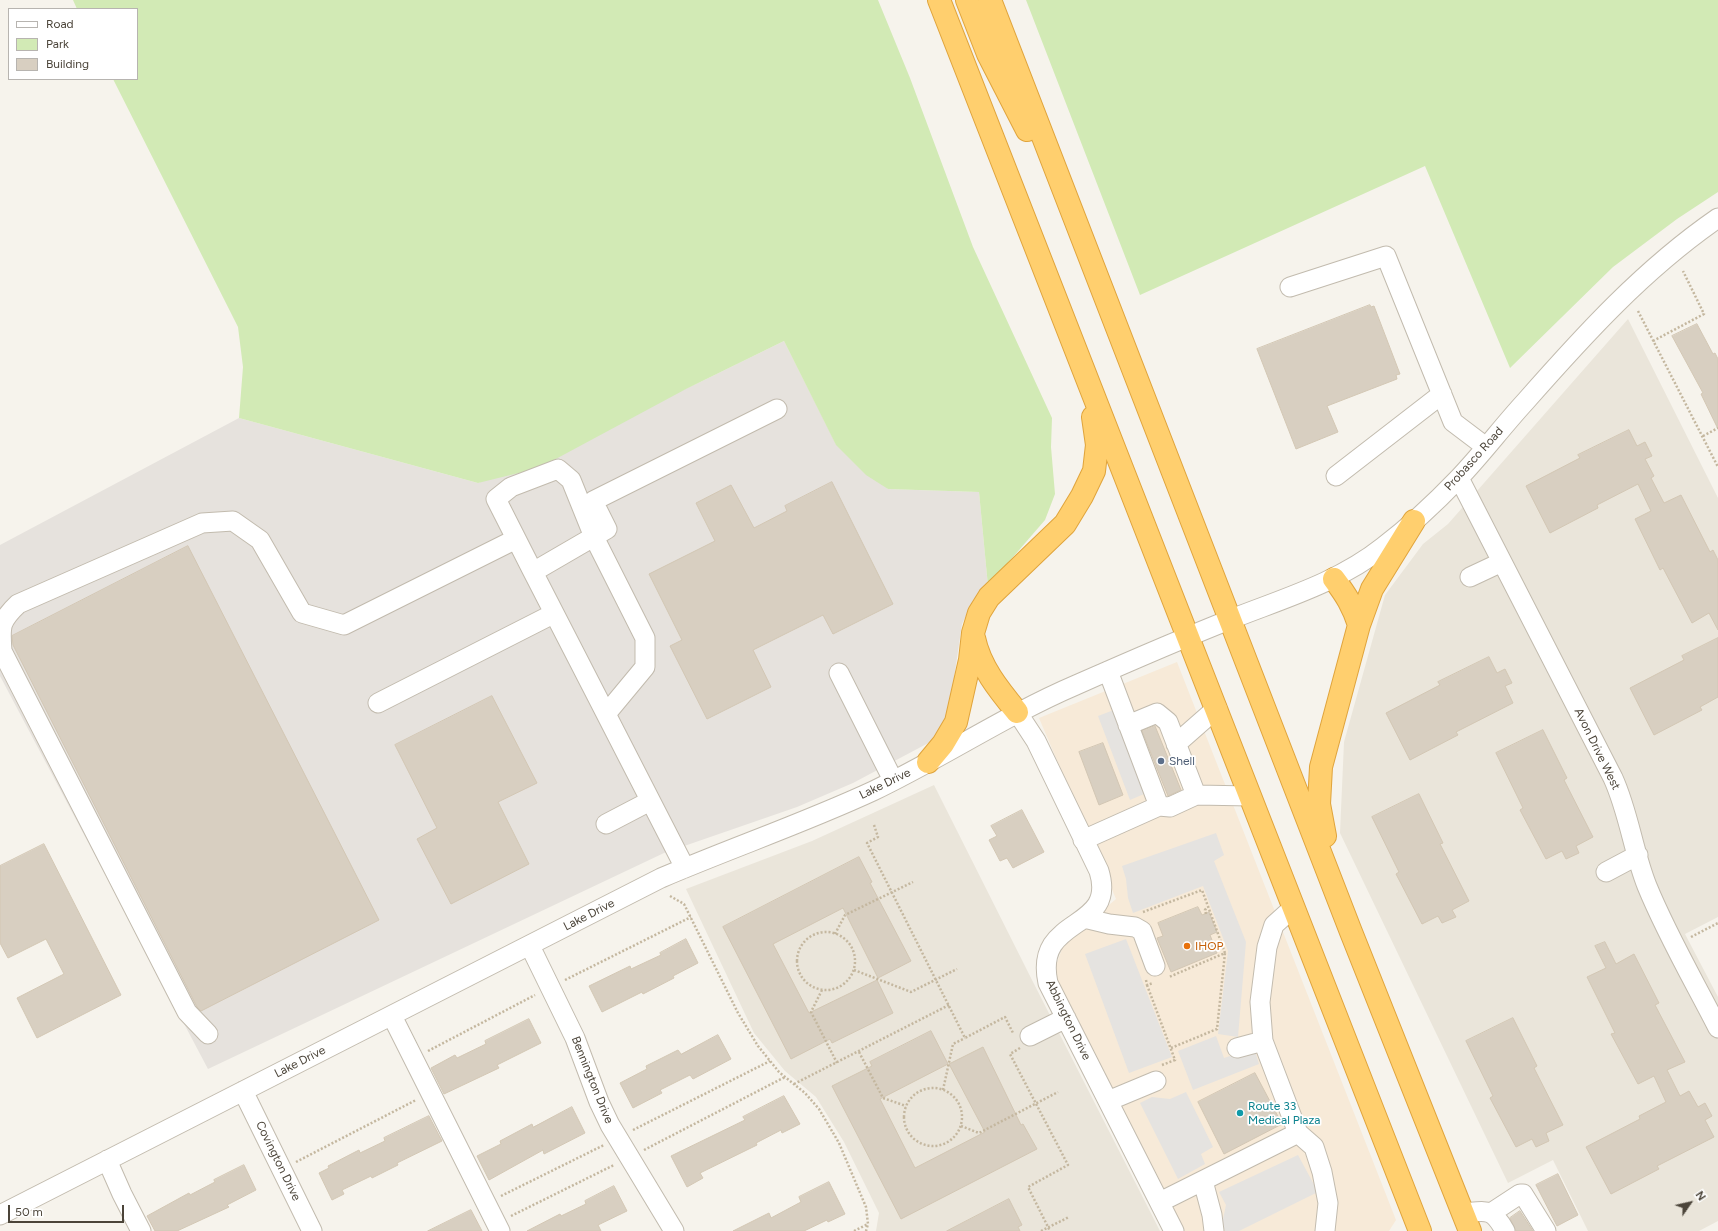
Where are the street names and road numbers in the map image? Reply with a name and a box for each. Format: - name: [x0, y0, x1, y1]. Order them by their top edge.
- street label: Probasco Road: [1442, 424, 1506, 494]
- street label: Avon Drive West: [1571, 706, 1623, 792]
- street label: Lake Drive: [857, 765, 913, 803]
- street label: Lake Drive: [561, 896, 617, 934]
- street label: Abbington Drive: [1042, 977, 1094, 1063]
- street label: Bennington Drive: [568, 1034, 616, 1126]
- street label: Lake Drive: [272, 1043, 328, 1081]
- street label: Covington Drive: [252, 1119, 304, 1203]

